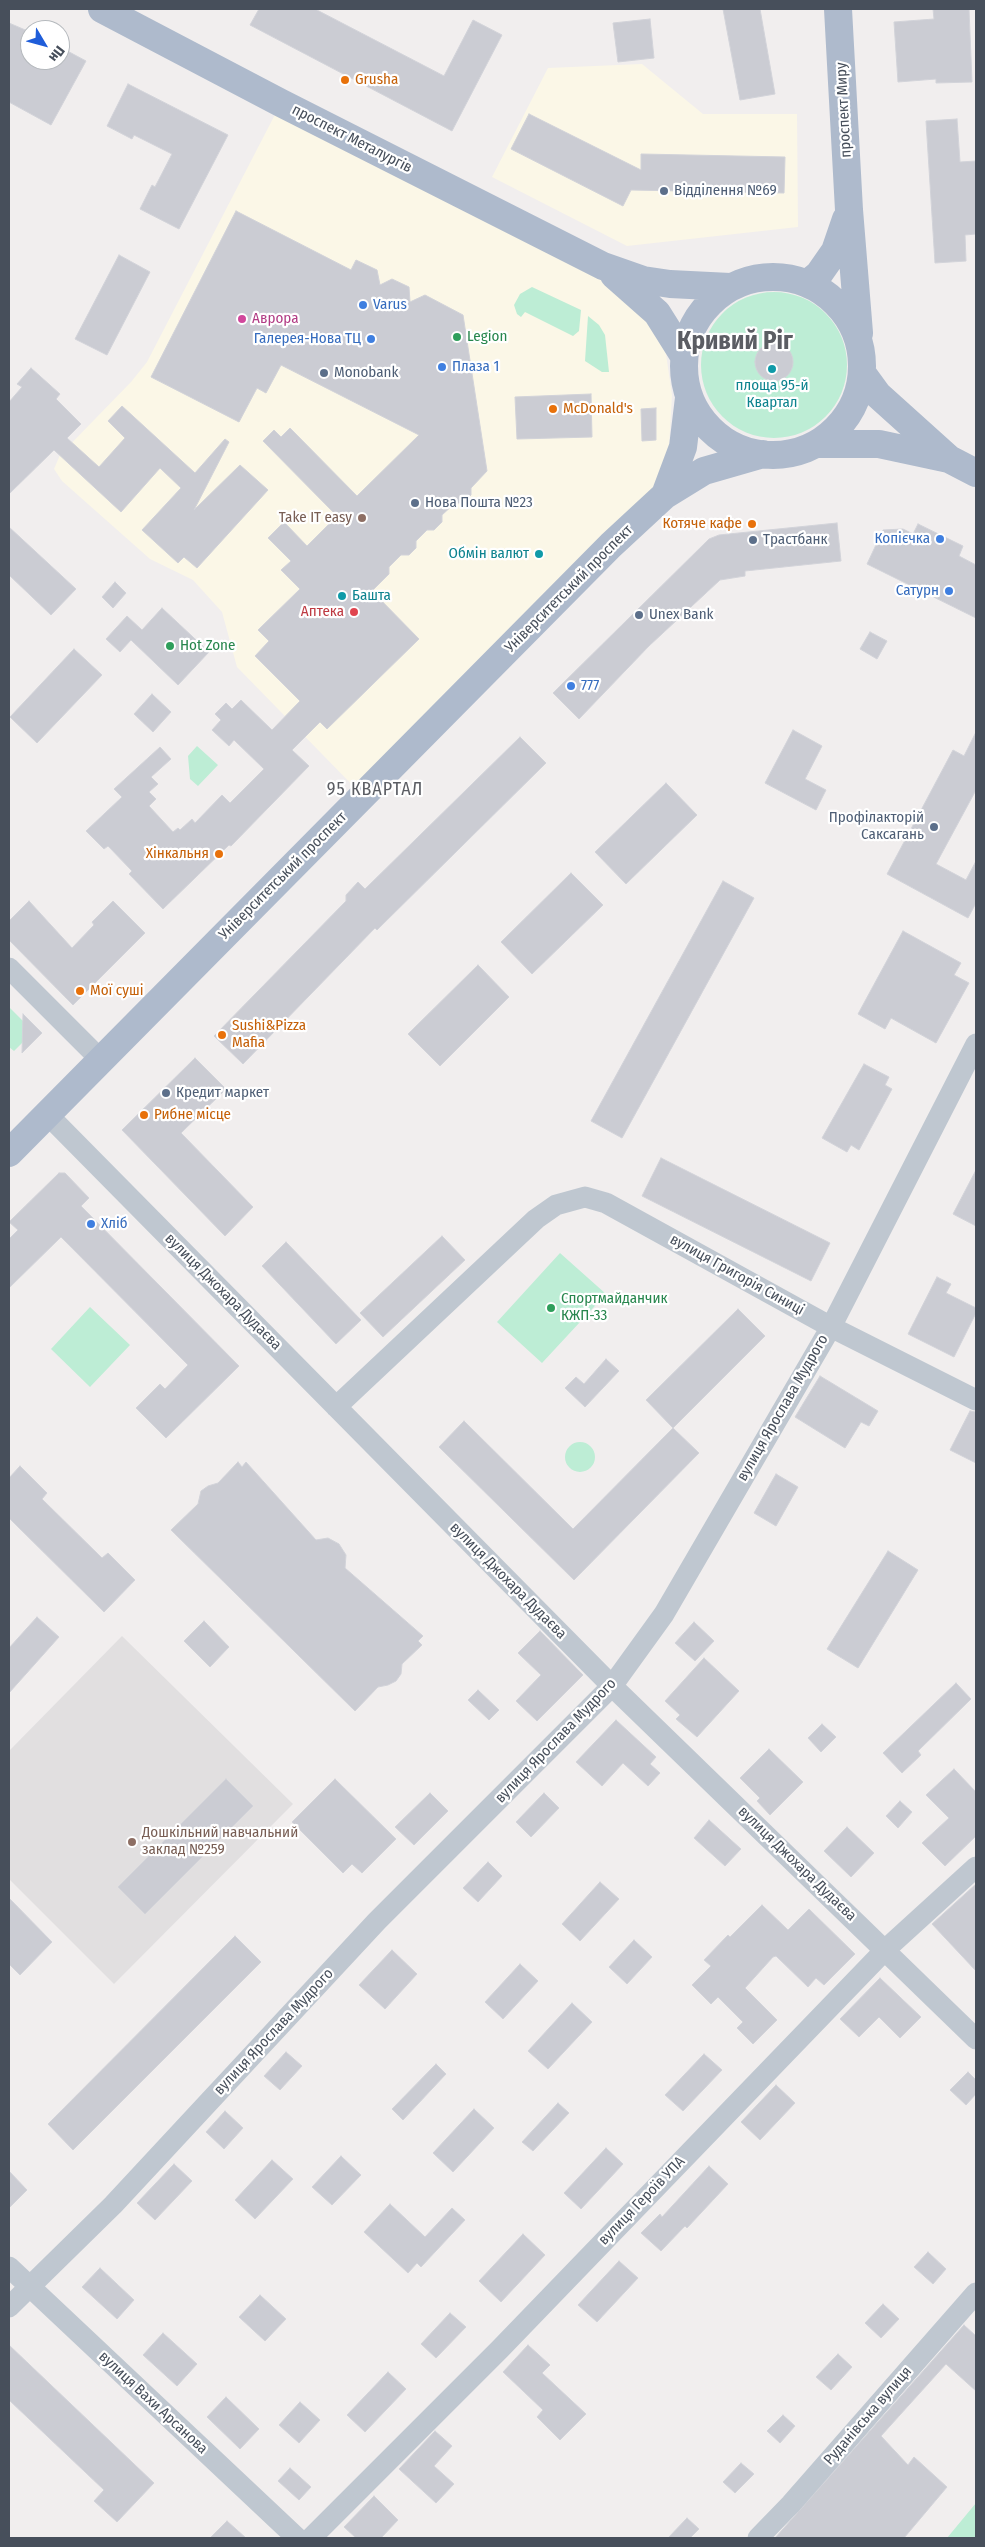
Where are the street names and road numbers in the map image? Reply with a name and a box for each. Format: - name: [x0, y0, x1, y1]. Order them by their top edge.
- street label: проспект Миру: [833, 62, 855, 158]
- street label: проспект Металургів: [289, 101, 415, 177]
- street label: Університетський проспект: [501, 521, 637, 657]
- street label: Університетський проспект: [215, 808, 351, 944]
- street label: вулиця Джохара Дудаєва: [161, 1230, 285, 1354]
- street label: вулиця Григорія Синиці: [667, 1231, 807, 1319]
- street label: вулиця Ярослава Мудрого: [734, 1331, 832, 1485]
- street label: вулиця Джохара Дудаєва: [446, 1519, 570, 1643]
- street label: вулиця Ярослава Мудрого: [492, 1675, 620, 1807]
- street label: вулиця Джохара Дудаєва: [734, 1803, 860, 1925]
- street label: вулиця Ярослава Мудрого: [211, 1965, 337, 2099]
- street label: вулиця Героїв УПА: [595, 2153, 689, 2249]
- street label: вулиця Вахи Арсанова: [95, 2348, 211, 2458]
- street label: Руданівська вулиця: [820, 2363, 916, 2469]

